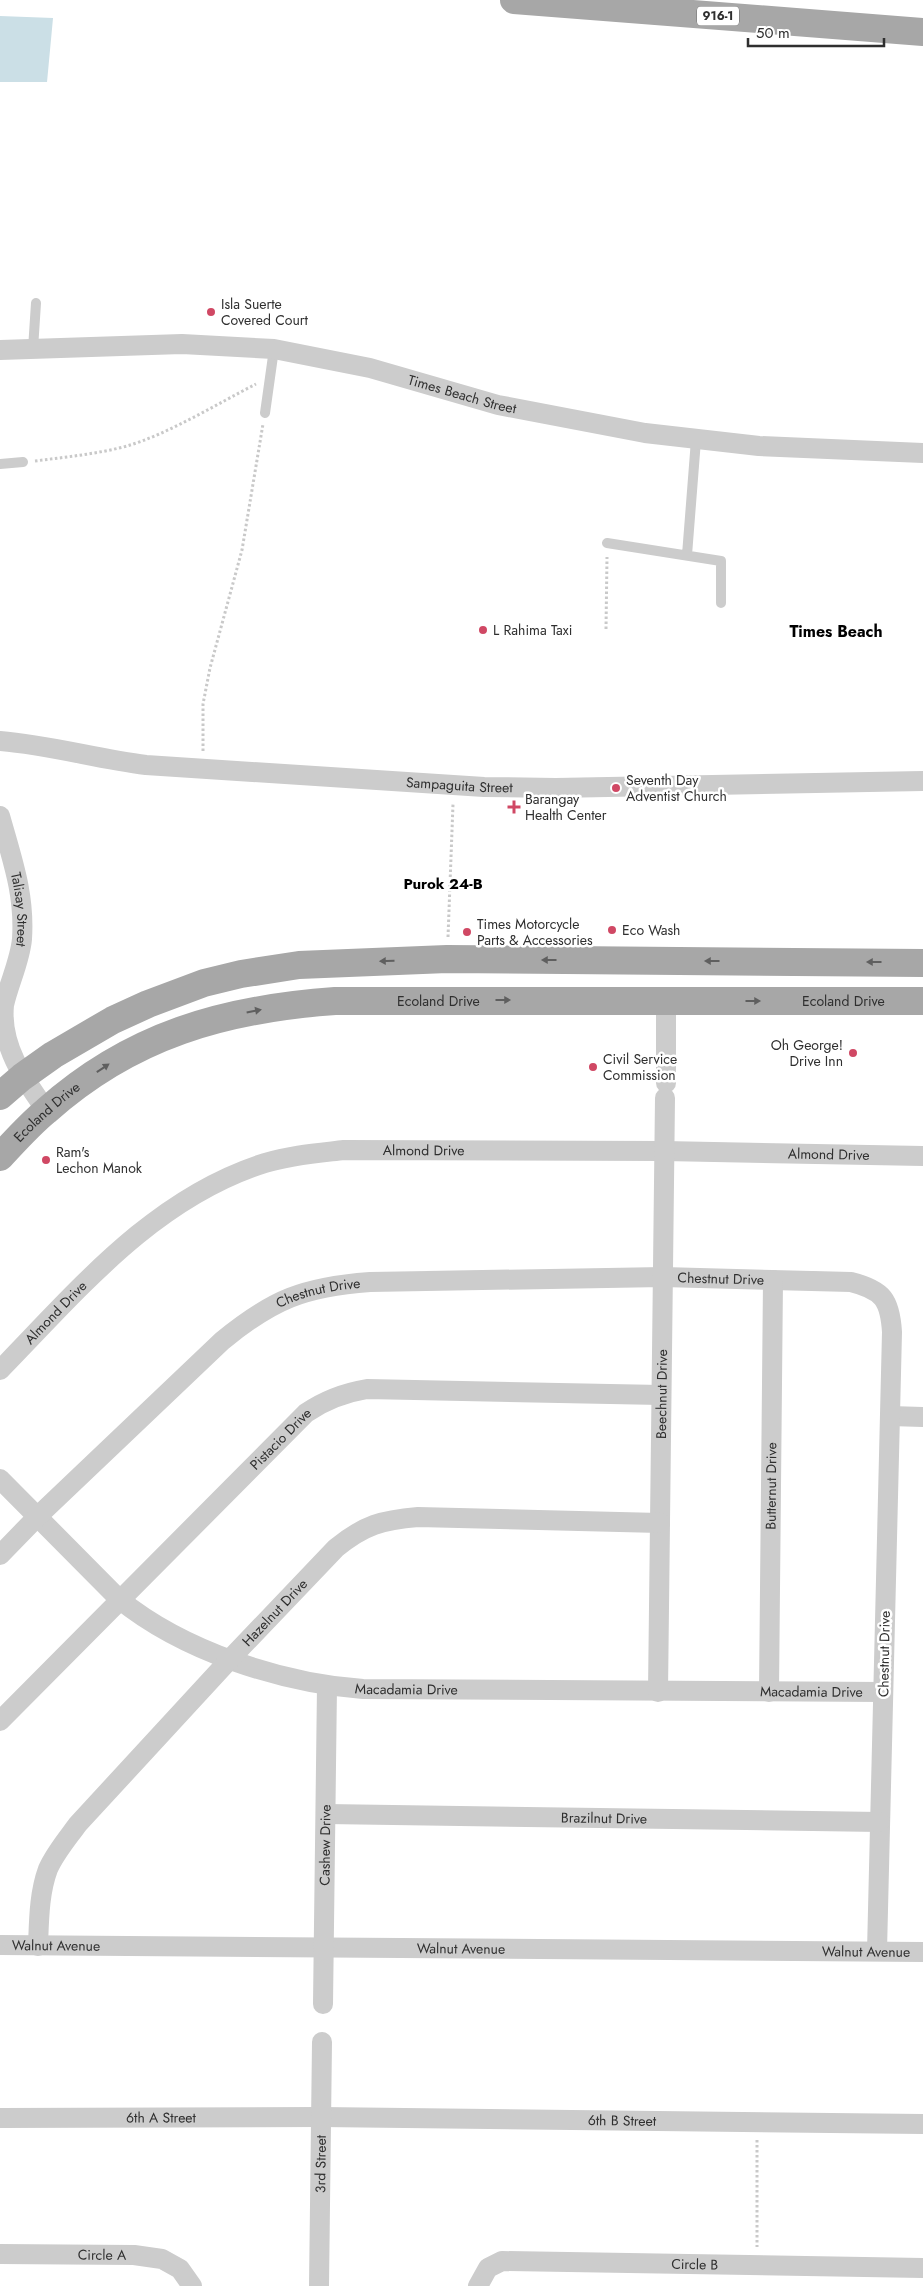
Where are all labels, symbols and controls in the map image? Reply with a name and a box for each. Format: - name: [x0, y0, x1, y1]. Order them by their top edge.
- road number: 916-1: [697, 7, 739, 26]
- scale bar: [748, 15, 884, 47]
- text: 50 m: [756, 22, 790, 44]
- place label: Isla Suerte Covered Court: [221, 294, 309, 330]
- marker: Isla Suerte Covered Court: [205, 306, 217, 318]
- street label: Times Beach Street: [406, 370, 519, 418]
- place label: L Rahima Taxi: [493, 620, 572, 640]
- district label: Times Beach: [789, 620, 883, 643]
- marker: L Rahima Taxi: [477, 624, 489, 636]
- place label: Seventh Day Adventist Church: [626, 770, 727, 806]
- street label: Sampaguita Street: [405, 772, 513, 797]
- marker: Seventh Day Adventist Church: [610, 782, 622, 794]
- place label: Barangay Health Center: [525, 789, 607, 825]
- marker: Barangay Health Center: [507, 800, 521, 814]
- street label: Talisay Street: [6, 870, 32, 949]
- district label: Purok 24-B: [403, 873, 483, 895]
- place label: Times Motorcycle Parts & Accessories: [477, 914, 593, 950]
- place label: Eco Wash: [622, 920, 680, 940]
- marker: Eco Wash: [606, 924, 618, 936]
- marker: Times Motorcycle Parts & Accessories: [461, 926, 473, 938]
- one-way arrow: [541, 956, 557, 964]
- one-way arrow: [379, 957, 395, 965]
- one-way arrow: [704, 957, 720, 965]
- one-way arrow: [866, 958, 882, 966]
- street label: Ecoland Drive: [397, 991, 480, 1011]
- street label: Ecoland Drive: [802, 991, 885, 1011]
- one-way arrow: [495, 996, 511, 1004]
- one-way arrow: [745, 997, 761, 1005]
- one-way arrow: [246, 1006, 262, 1014]
- place label: Oh George! Drive Inn: [771, 1035, 843, 1071]
- marker: Oh George! Drive Inn: [847, 1047, 859, 1059]
- place label: Civil Service Commission: [603, 1049, 677, 1085]
- marker: Civil Service Commission: [587, 1061, 599, 1073]
- one-way arrow: [96, 1063, 110, 1073]
- street label: Ecoland Drive: [9, 1077, 84, 1147]
- street label: Almond Drive: [383, 1140, 465, 1160]
- place label: Ram's Lechon Manok: [56, 1142, 143, 1178]
- street label: Almond Drive: [788, 1143, 870, 1165]
- marker: Ram's Lechon Manok: [40, 1154, 52, 1166]
- street label: Chestnut Drive: [677, 1267, 764, 1290]
- street label: Chestnut Drive: [272, 1273, 361, 1313]
- street label: Almond Drive: [20, 1276, 91, 1349]
- street label: Beechnut Drive: [651, 1349, 672, 1439]
- street label: Pistacio Drive: [245, 1402, 315, 1474]
- street label: Butternut Drive: [761, 1442, 781, 1530]
- street label: Hazelnut Drive: [237, 1574, 312, 1651]
- street label: Chestnut Drive: [873, 1611, 895, 1697]
- street label: Macadamia Drive: [354, 1678, 458, 1700]
- street label: Macadamia Drive: [760, 1681, 863, 1702]
- street label: Cashew Drive: [314, 1804, 336, 1886]
- street label: Brazilnut Drive: [561, 1807, 647, 1829]
- street label: Walnut Avenue: [12, 1935, 100, 1956]
- street label: Walnut Avenue: [417, 1938, 505, 1959]
- street label: Walnut Avenue: [822, 1941, 910, 1962]
- street label: 6th A Street: [126, 2107, 197, 2128]
- street label: 6th B Street: [588, 2110, 657, 2131]
- street label: 3rd Street: [310, 2134, 331, 2193]
- street label: Circle A: [78, 2245, 127, 2265]
- street label: Circle B: [671, 2254, 719, 2275]

